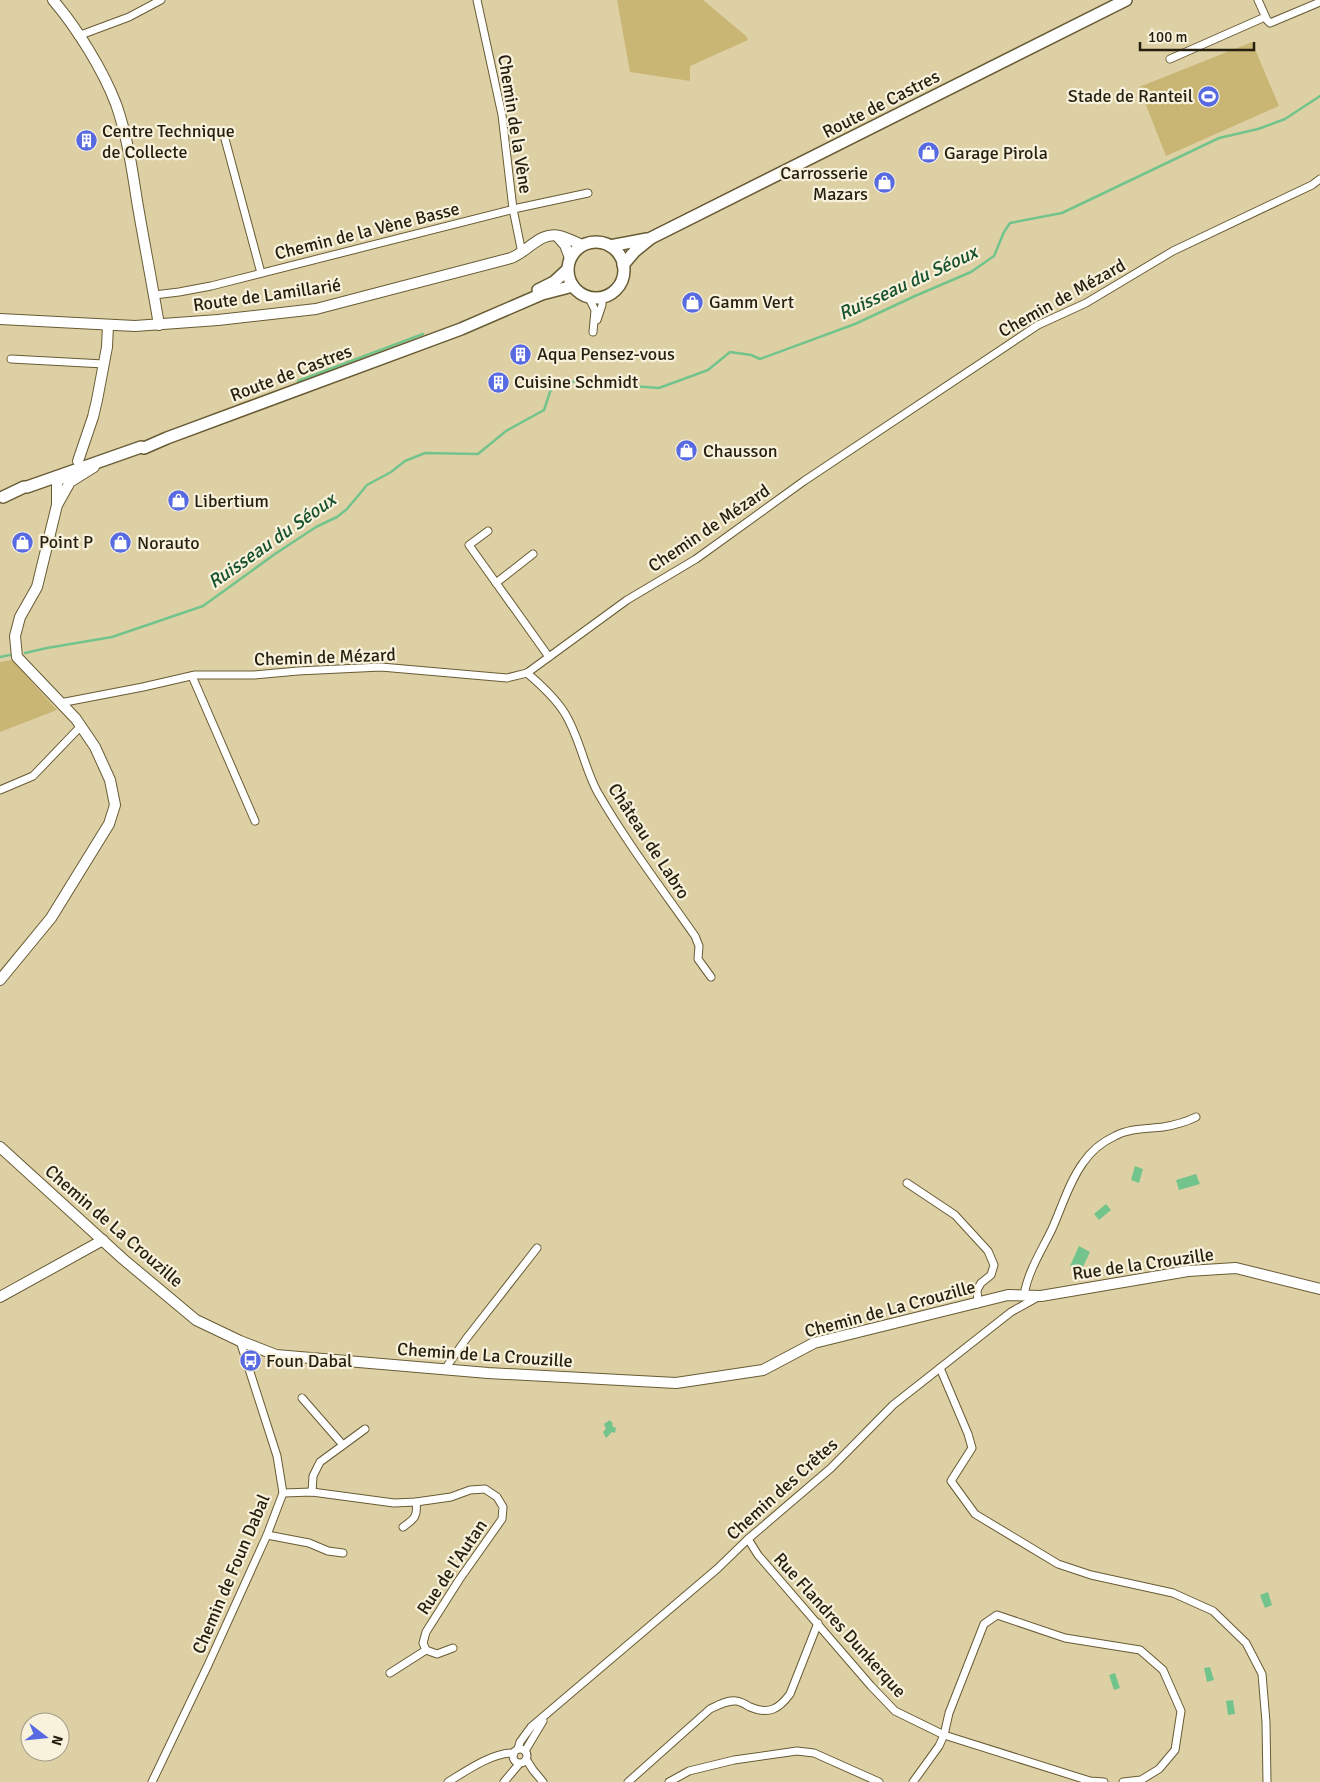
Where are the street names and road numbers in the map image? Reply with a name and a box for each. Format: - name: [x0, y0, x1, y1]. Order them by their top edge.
- street label: Chemin de la Vène: [493, 53, 537, 195]
- street label: Route de Castres: [819, 65, 943, 143]
- street label: Chemin de la Vène Basse: [272, 197, 462, 265]
- street label: Chemin de Mézard: [995, 254, 1129, 342]
- street label: Route de Lamillarié: [192, 274, 342, 316]
- street label: Route de Castres: [227, 340, 355, 406]
- street label: Chemin de Mézard: [644, 479, 774, 577]
- street label: Chemin de Mézard: [254, 644, 396, 670]
- street label: Château de Labro: [603, 779, 695, 903]
- street label: Chemin de La Crouzille: [40, 1160, 188, 1292]
- street label: Rue de la Crouzille: [1071, 1243, 1215, 1285]
- street label: Chemin de La Crouzille: [802, 1276, 978, 1342]
- street label: Chemin de La Crouzille: [396, 1338, 574, 1372]
- street label: Chemin des Crêtes: [722, 1433, 842, 1545]
- street label: Chemin de Foun Dabal: [187, 1491, 275, 1657]
- street label: Rue de l'Autan: [412, 1515, 492, 1619]
- street label: Rue Flandres Dunkerque: [769, 1548, 911, 1702]

